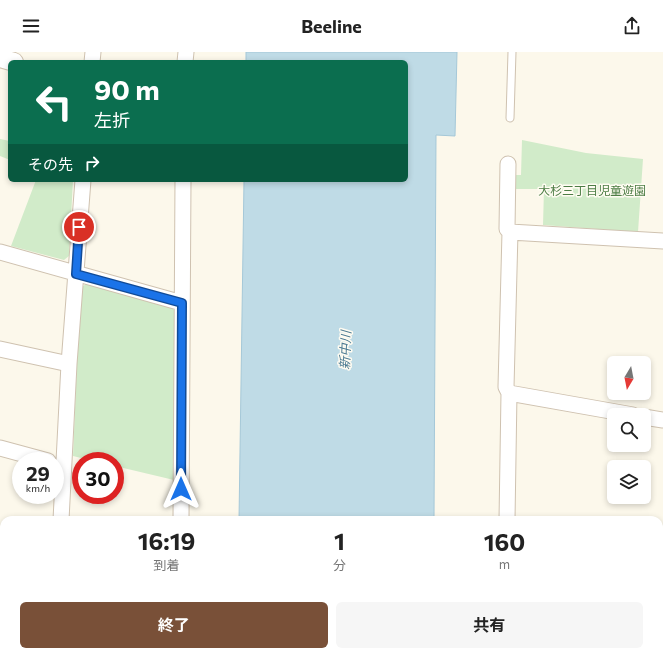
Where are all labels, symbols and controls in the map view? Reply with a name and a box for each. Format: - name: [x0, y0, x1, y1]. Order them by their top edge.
- icon: menu: [20, 15, 42, 37]
- text: Beeline: [301, 15, 362, 37]
- icon: share: [621, 15, 643, 37]
- text: 90 m: [94, 72, 160, 106]
- icon: left: [28, 76, 80, 128]
- text: 左折: [94, 109, 130, 131]
- icon: right: [81, 152, 103, 174]
- text: その先: [28, 155, 73, 173]
- park label: 大杉三丁目児童遊園: [538, 183, 646, 197]
- pin: [62, 210, 96, 244]
- icon: arrive: [68, 216, 90, 238]
- water label: 新中川: [336, 328, 354, 370]
- north arrow: [607, 356, 651, 400]
- map controls: [607, 356, 651, 504]
- button: search: [607, 408, 651, 452]
- speed limit sign: 30: [72, 452, 124, 504]
- button: layers: [607, 460, 651, 504]
- text: 29: [26, 461, 50, 485]
- position arrow: [160, 468, 202, 510]
- text: km/h: [26, 482, 50, 494]
- text: 16:19: [138, 526, 195, 555]
- text: 1: [334, 526, 345, 555]
- text: 160: [484, 527, 525, 556]
- text: m: [499, 556, 510, 572]
- text: 到着: [153, 557, 180, 573]
- text: 分: [333, 557, 346, 573]
- button: 終了: [20, 602, 328, 648]
- button: 共有: [336, 602, 643, 648]

